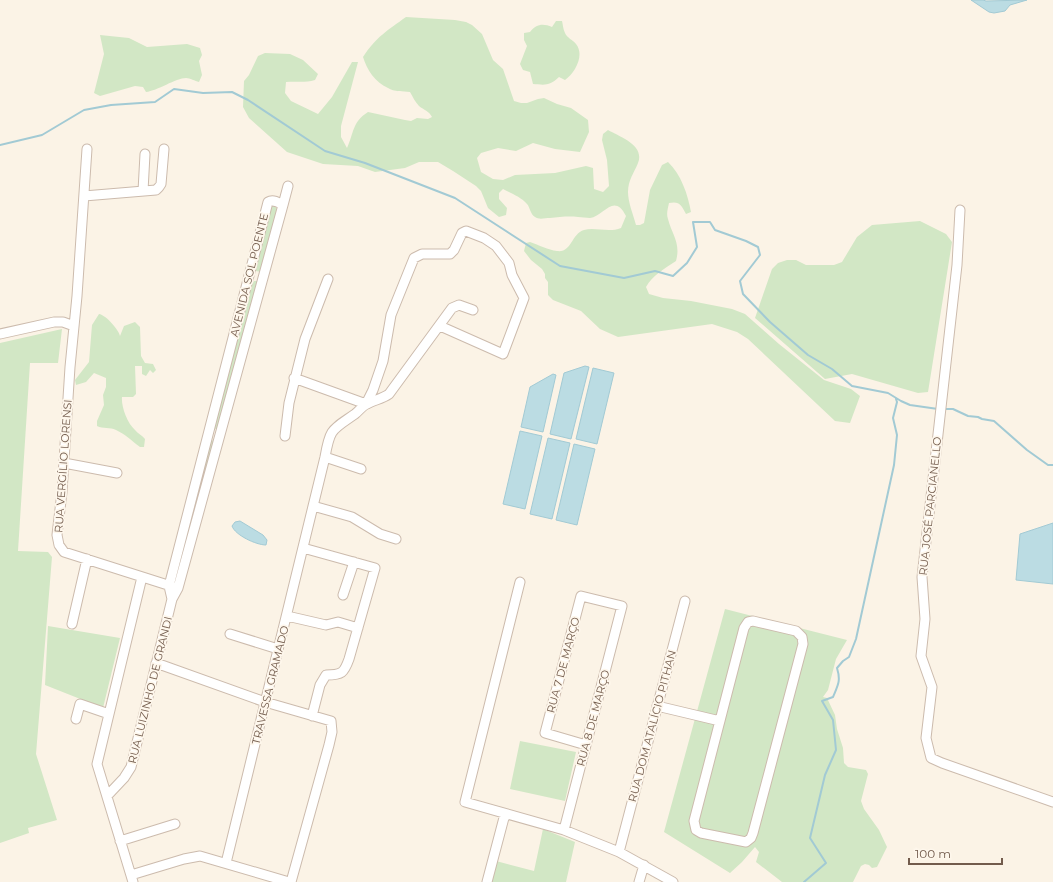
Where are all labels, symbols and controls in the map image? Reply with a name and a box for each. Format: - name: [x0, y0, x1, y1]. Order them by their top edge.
- street label: AVENIDA SOL POENTE: [227, 212, 271, 338]
- street label: RUA VERGÍLIO LORENSI: [51, 399, 75, 533]
- street label: RUA JOSÉ PARCIANELLO: [916, 436, 944, 576]
- street label: RUA LUIZINHO DE GRANDI: [125, 615, 175, 765]
- street label: RUA 7 DE MARÇO: [543, 615, 583, 715]
- street label: TRAVESSA GRAMADO: [248, 624, 292, 746]
- street label: RUA DOM ATALÍCIO PITHAN: [625, 649, 679, 803]
- street label: RUA 8 DE MARÇO: [573, 668, 613, 768]
- scale bar: [909, 840, 1002, 866]
- text: 100 m: [915, 846, 951, 861]

